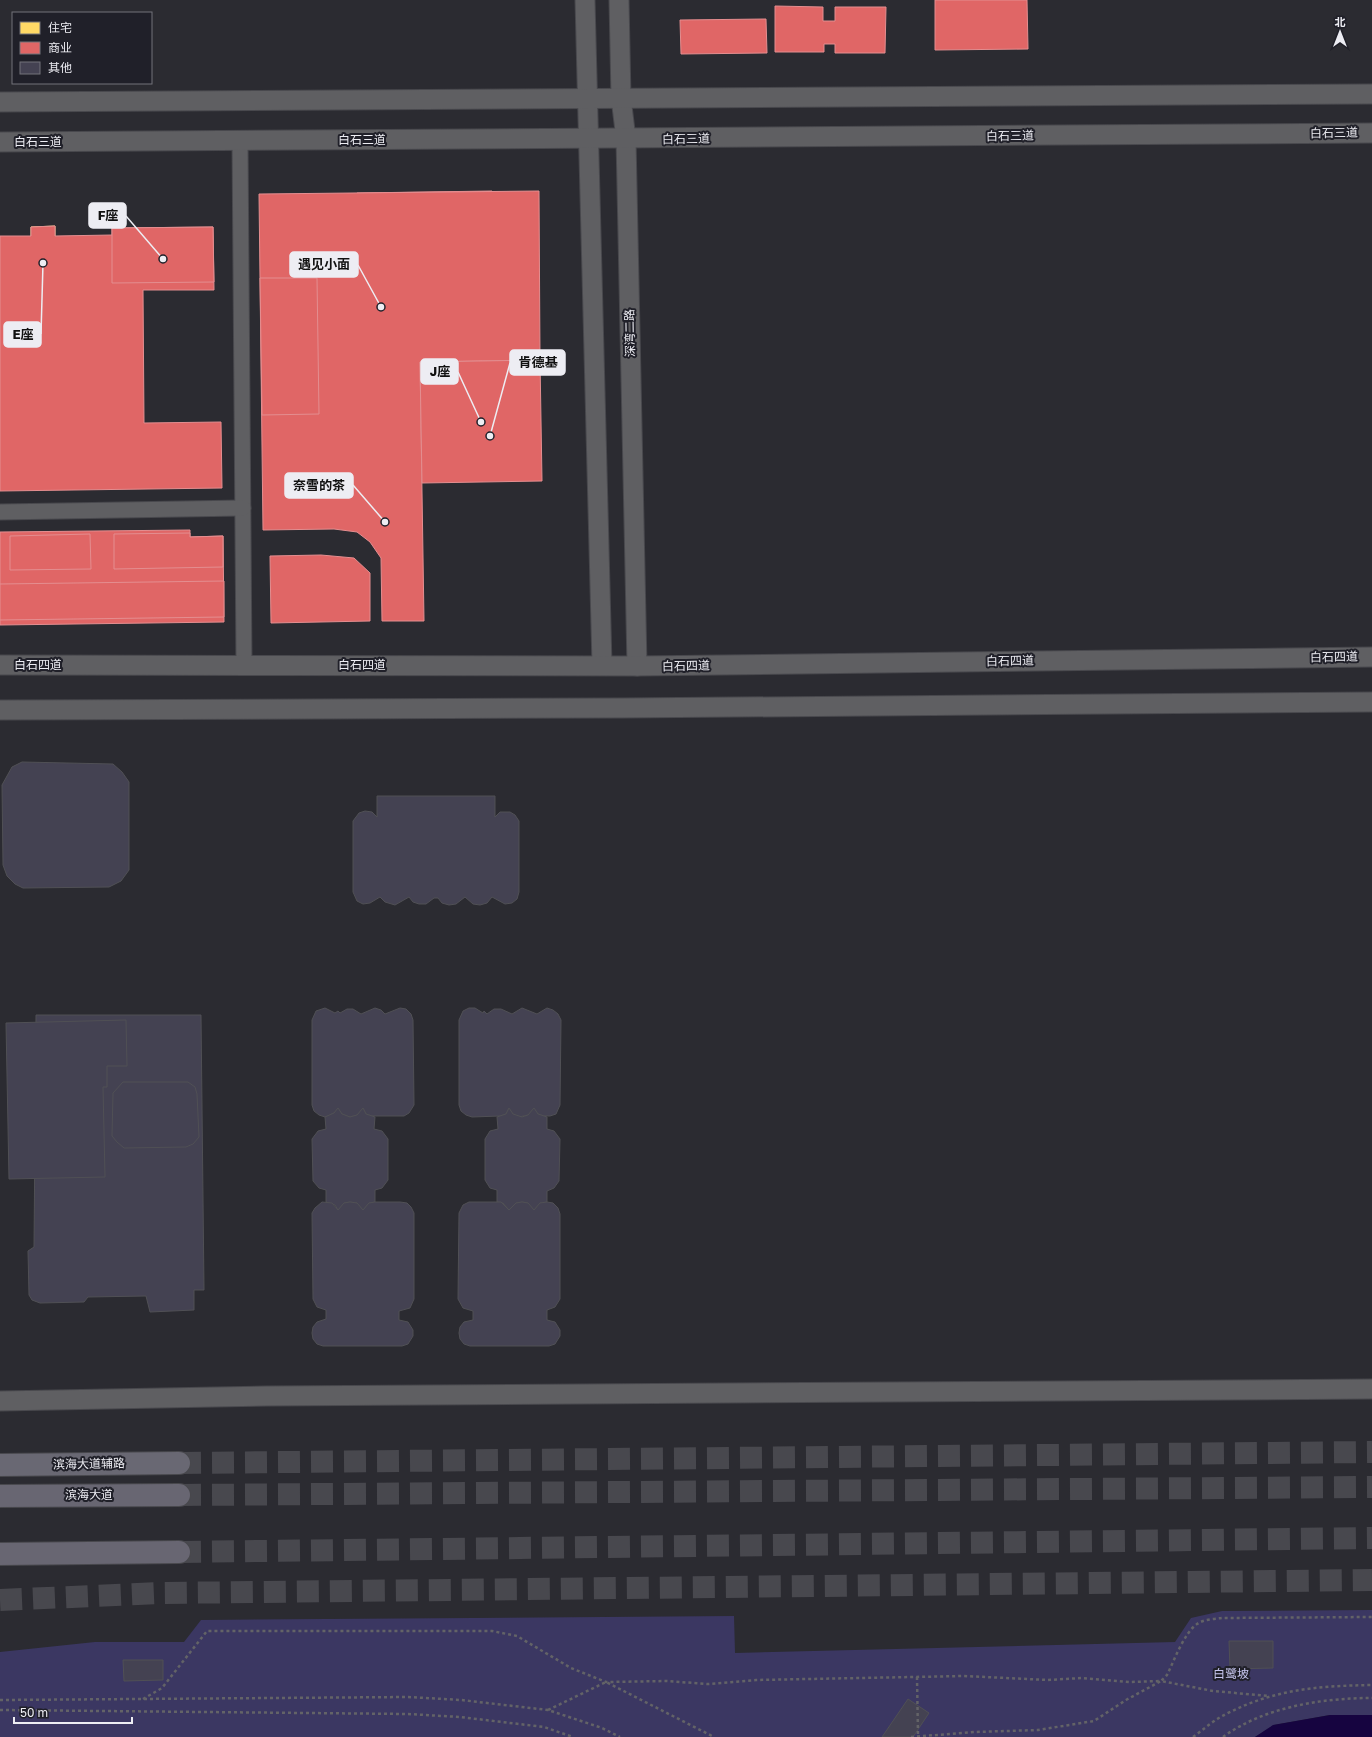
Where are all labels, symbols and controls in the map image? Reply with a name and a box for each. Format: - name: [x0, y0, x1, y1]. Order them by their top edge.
- legend: [12, 12, 152, 84]
- north arrow: [1320, 12, 1360, 52]
- text: 北: [1335, 15, 1346, 28]
- text: 住宅: [48, 20, 72, 35]
- text: 商业: [48, 40, 72, 55]
- text: 其他: [48, 60, 72, 75]
- street label: 白石三道: [1310, 125, 1358, 140]
- street label: 白石三道: [986, 128, 1034, 143]
- street label: 白石三道: [662, 131, 710, 146]
- street label: 白石三道: [338, 132, 386, 147]
- street label: 白石三道: [14, 134, 62, 149]
- callout: F座: [89, 203, 126, 228]
- text: F座: [98, 207, 118, 223]
- callout: 遇见小面: [290, 252, 358, 277]
- text: 遇见小面: [298, 256, 350, 272]
- street label: 深湾二路: [622, 309, 637, 357]
- callout: E座: [4, 322, 41, 347]
- text: E座: [12, 326, 34, 342]
- callout: 肯德基: [510, 350, 565, 375]
- text: 肯德基: [518, 354, 558, 370]
- callout: J座: [421, 359, 458, 384]
- text: J座: [430, 363, 450, 379]
- callout: 奈雪的茶: [285, 473, 353, 498]
- text: 奈雪的茶: [293, 477, 345, 493]
- street label: 白石四道: [1310, 649, 1358, 664]
- street label: 白石四道: [986, 653, 1034, 668]
- street label: 白石四道: [14, 657, 62, 672]
- street label: 白石四道: [338, 657, 386, 672]
- street label: 白石四道: [662, 658, 710, 673]
- street label: 滨海大道辅路: [53, 1455, 125, 1472]
- street label: 滨海大道: [65, 1487, 113, 1502]
- park label: 白鹭坡: [1213, 1666, 1249, 1681]
- scale bar: [14, 1699, 132, 1725]
- text: 50 m: [20, 1705, 48, 1720]

